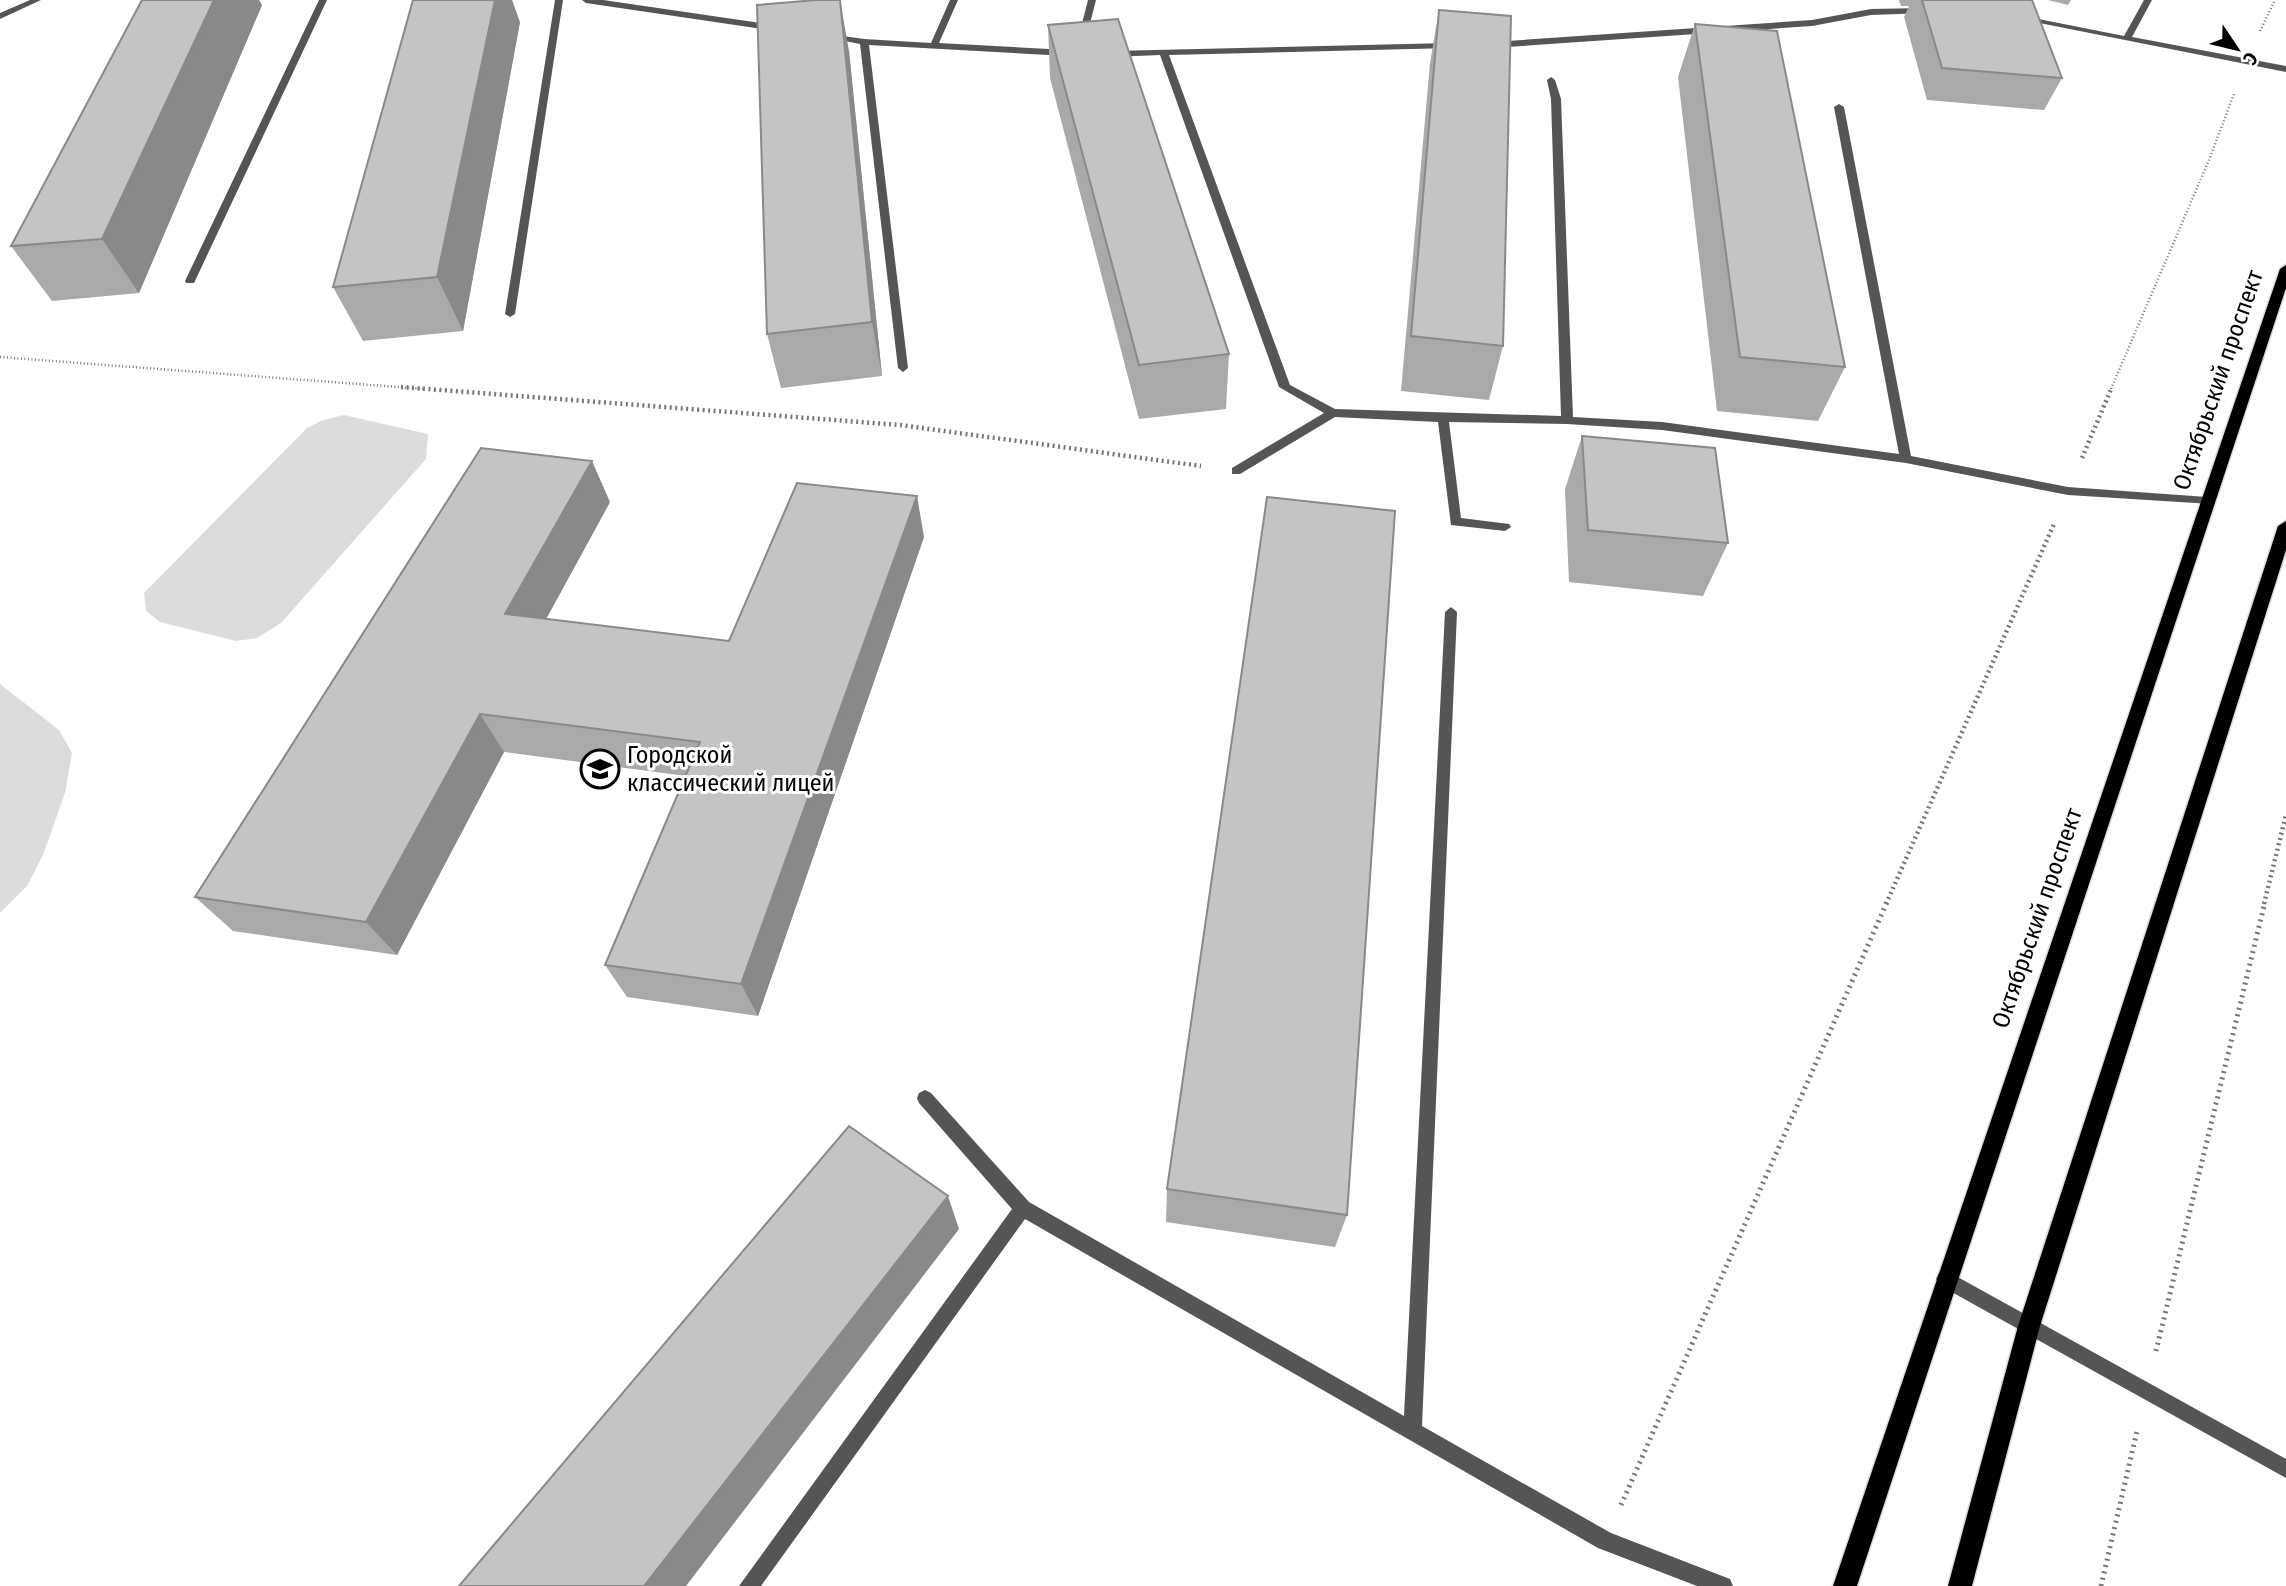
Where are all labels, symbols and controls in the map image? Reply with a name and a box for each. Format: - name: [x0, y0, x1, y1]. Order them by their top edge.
- north arrow: [2202, 14, 2272, 84]
- text: С: [2238, 48, 2263, 69]
- street label: Октябрьский проспект: [2167, 266, 2269, 494]
- place label: Городской классический лицей: [627, 741, 834, 797]
- school or university icon: Городской классический лицей: [579, 748, 621, 790]
- street label: Октябрьский проспект: [1986, 804, 2088, 1032]

